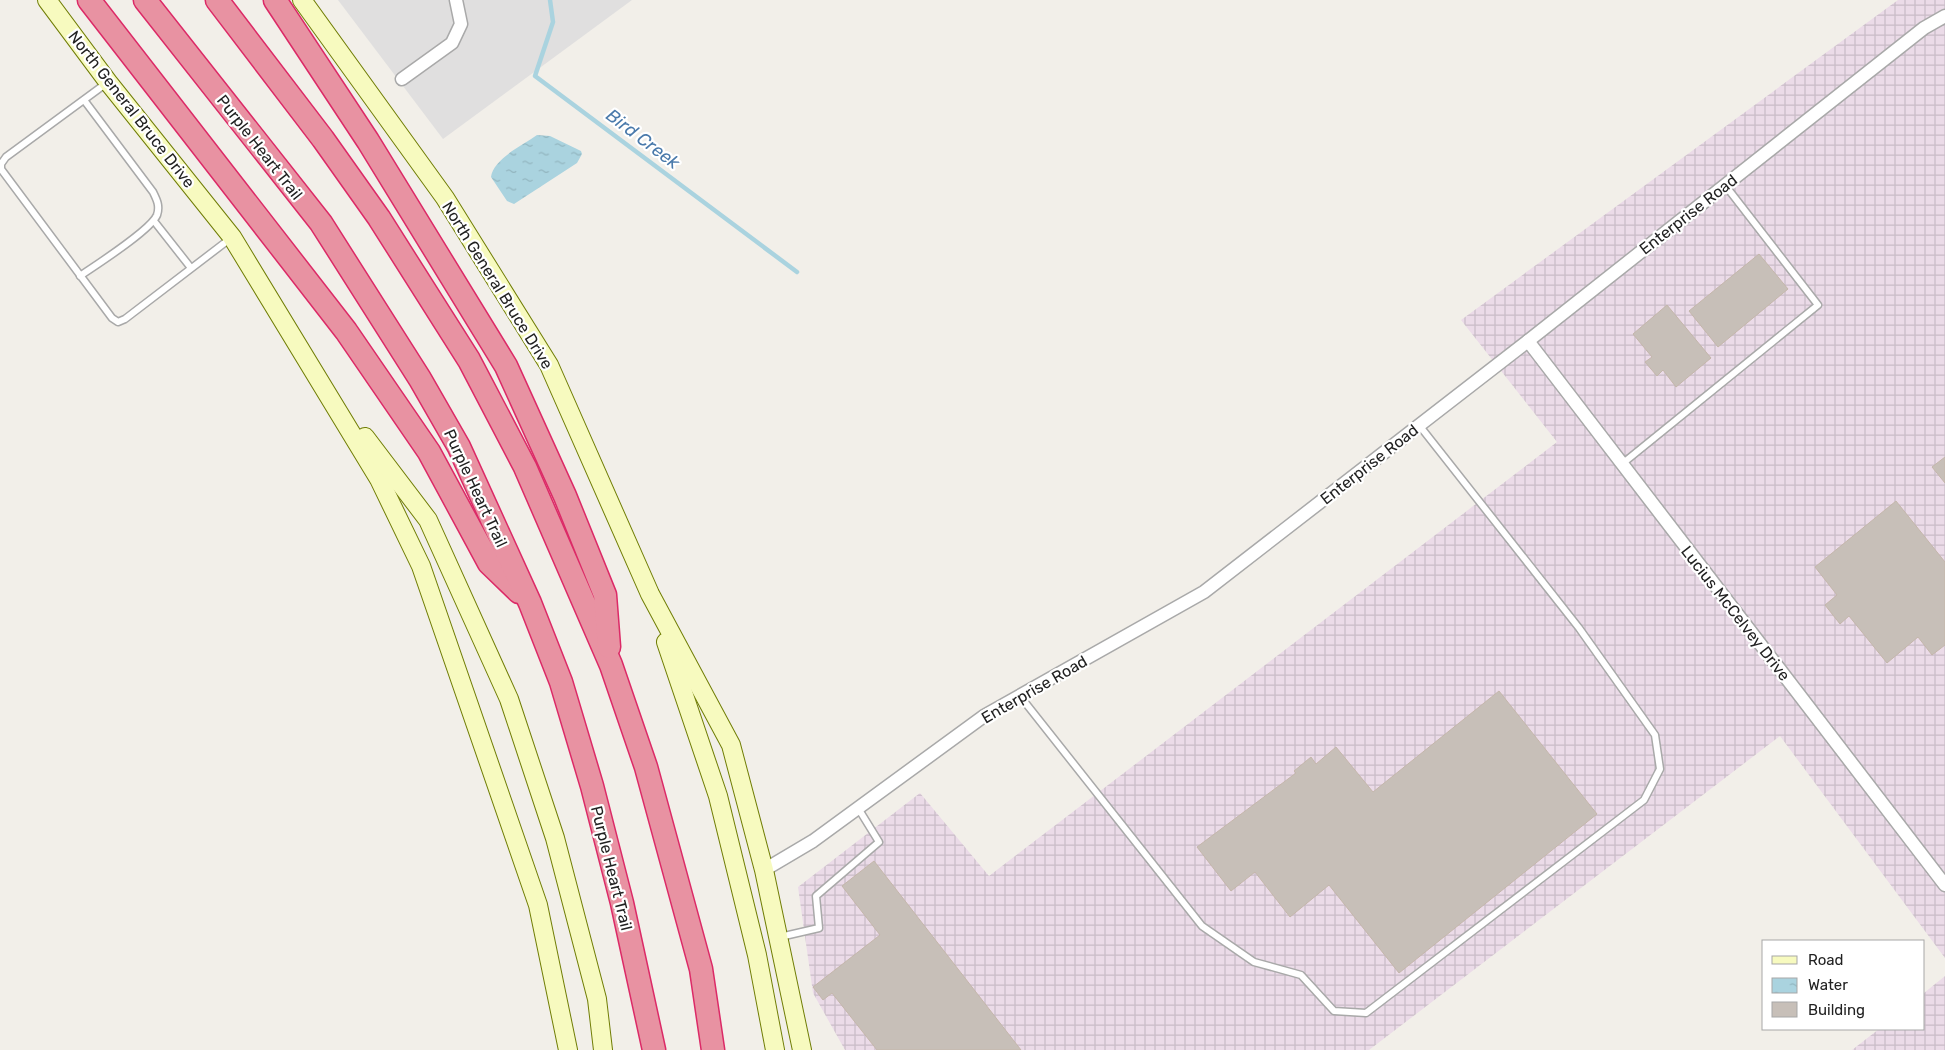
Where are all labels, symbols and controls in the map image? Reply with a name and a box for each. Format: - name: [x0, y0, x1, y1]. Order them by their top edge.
- street label: North General Bruce Drive: [64, 27, 199, 192]
- street label: Purple Heart Trail: [213, 91, 306, 204]
- water label: Bird Creek: [602, 104, 685, 174]
- street label: Enterprise Road: [1636, 170, 1741, 259]
- street label: North General Bruce Drive: [438, 198, 557, 373]
- street label: Enterprise Road: [1317, 420, 1422, 509]
- street label: Purple Heart Trail: [440, 426, 511, 550]
- street label: Lucius McCelvey Drive: [1677, 542, 1794, 685]
- street label: Enterprise Road: [978, 651, 1091, 727]
- street label: Purple Heart Trail: [587, 804, 636, 932]
- legend: [1762, 940, 1925, 1030]
- text: Road: [1808, 951, 1844, 969]
- text: Water: [1808, 976, 1848, 994]
- text: Building: [1808, 1001, 1865, 1019]

